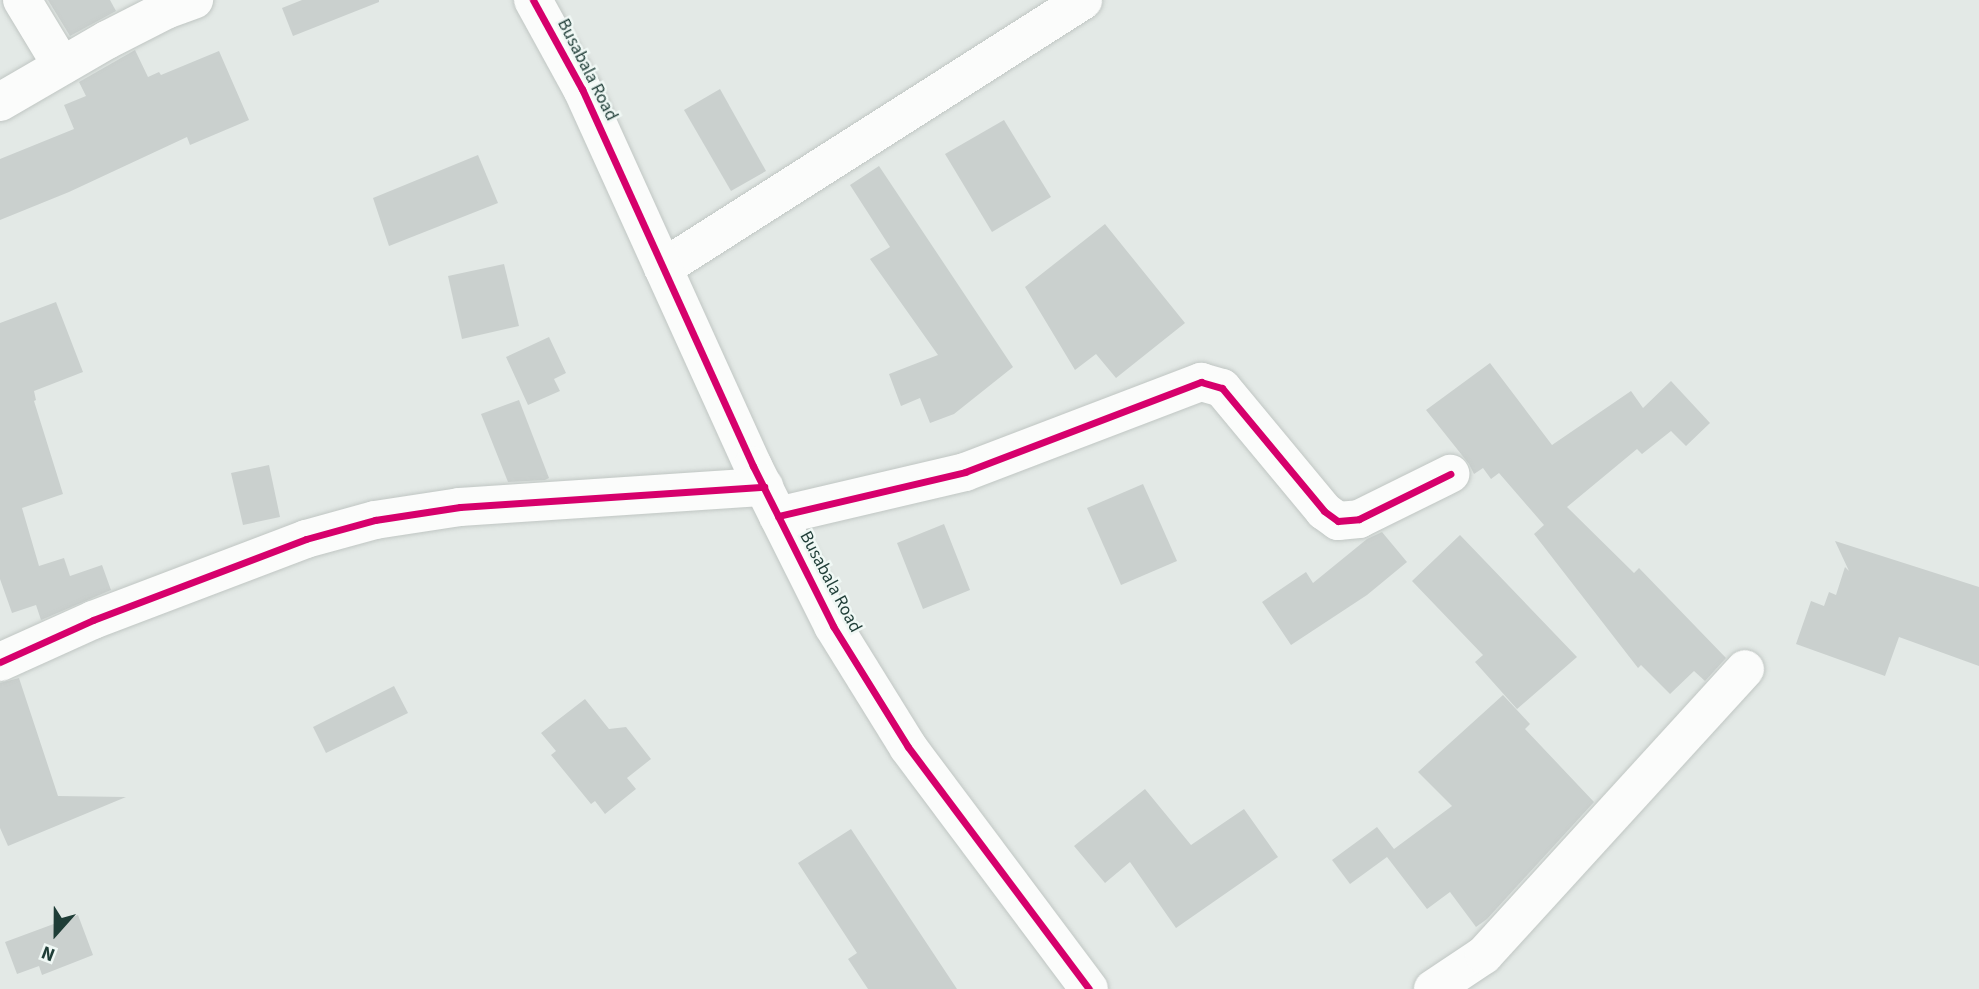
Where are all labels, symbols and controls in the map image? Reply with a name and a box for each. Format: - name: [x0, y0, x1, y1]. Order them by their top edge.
- street label: Busabala Road: [552, 15, 622, 125]
- street label: Busabala Road: [794, 528, 866, 636]
- north arrow: [21, 898, 91, 968]
- text: N: [38, 938, 59, 968]

